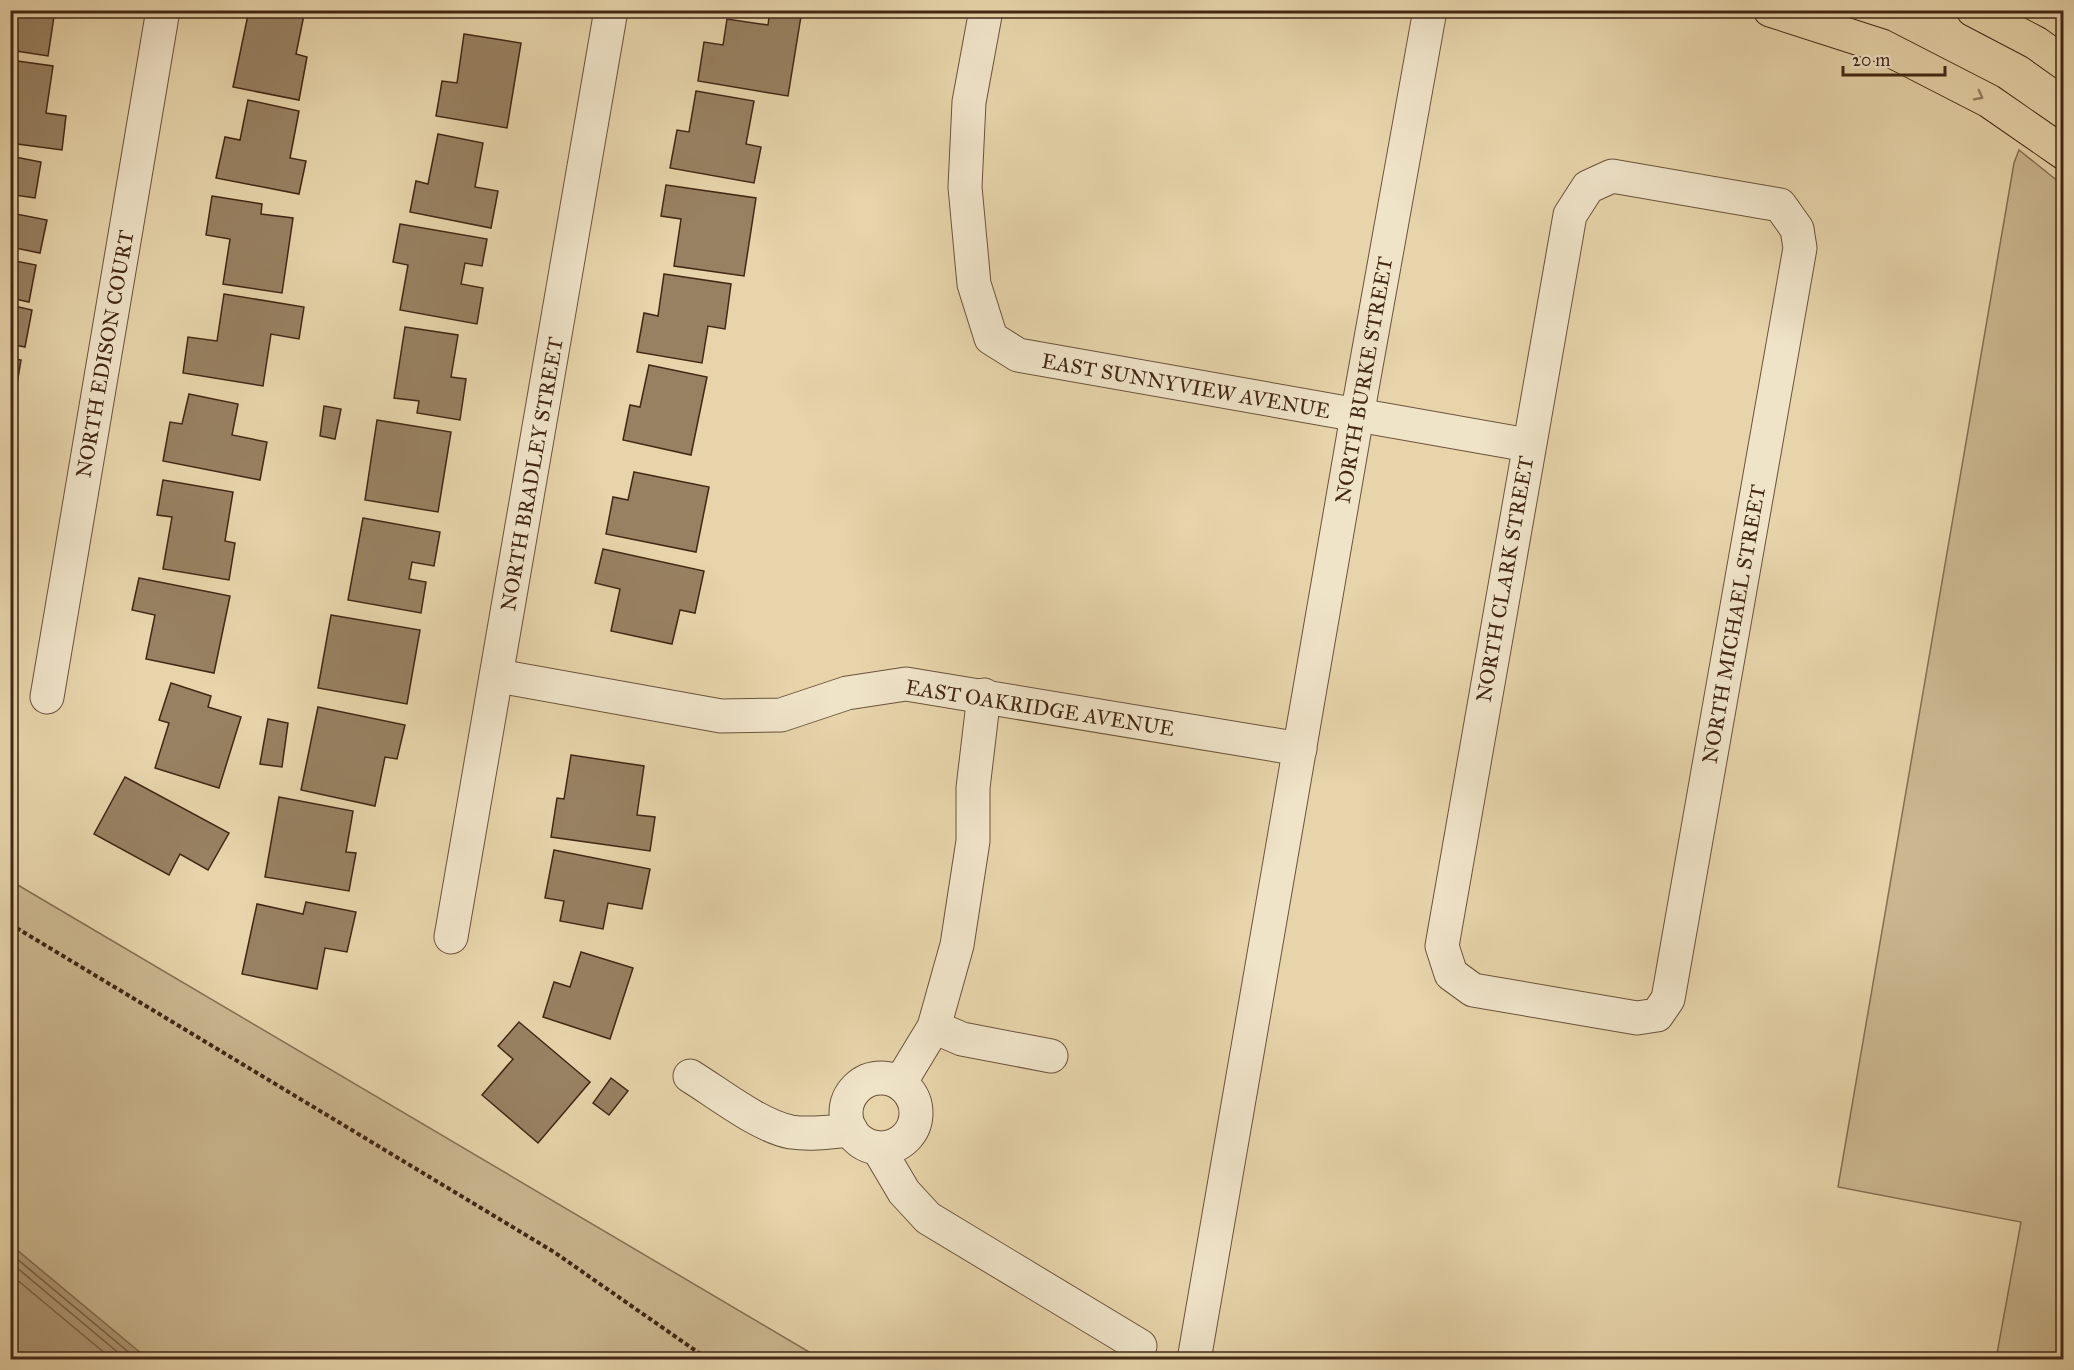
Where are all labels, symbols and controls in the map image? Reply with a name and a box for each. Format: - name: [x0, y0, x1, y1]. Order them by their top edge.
- scale bar: [1843, 39, 1945, 77]
- text: 20 m: [1852, 49, 1890, 71]
- one-way arrow: [1972, 88, 1983, 100]
- street label: NORTH EDISON COURT: [70, 228, 140, 480]
- street label: NORTH BURKE STREET: [1329, 255, 1399, 505]
- street label: NORTH BRADLEY STREET: [495, 335, 569, 613]
- street label: EAST SUNNYVIEW AVENUE: [1040, 348, 1332, 424]
- street label: NORTH CLARK STREET: [1471, 454, 1539, 704]
- street label: NORTH MICHAEL STREET: [1697, 483, 1771, 765]
- street label: EAST OAKRIDGE AVENUE: [904, 674, 1176, 742]

